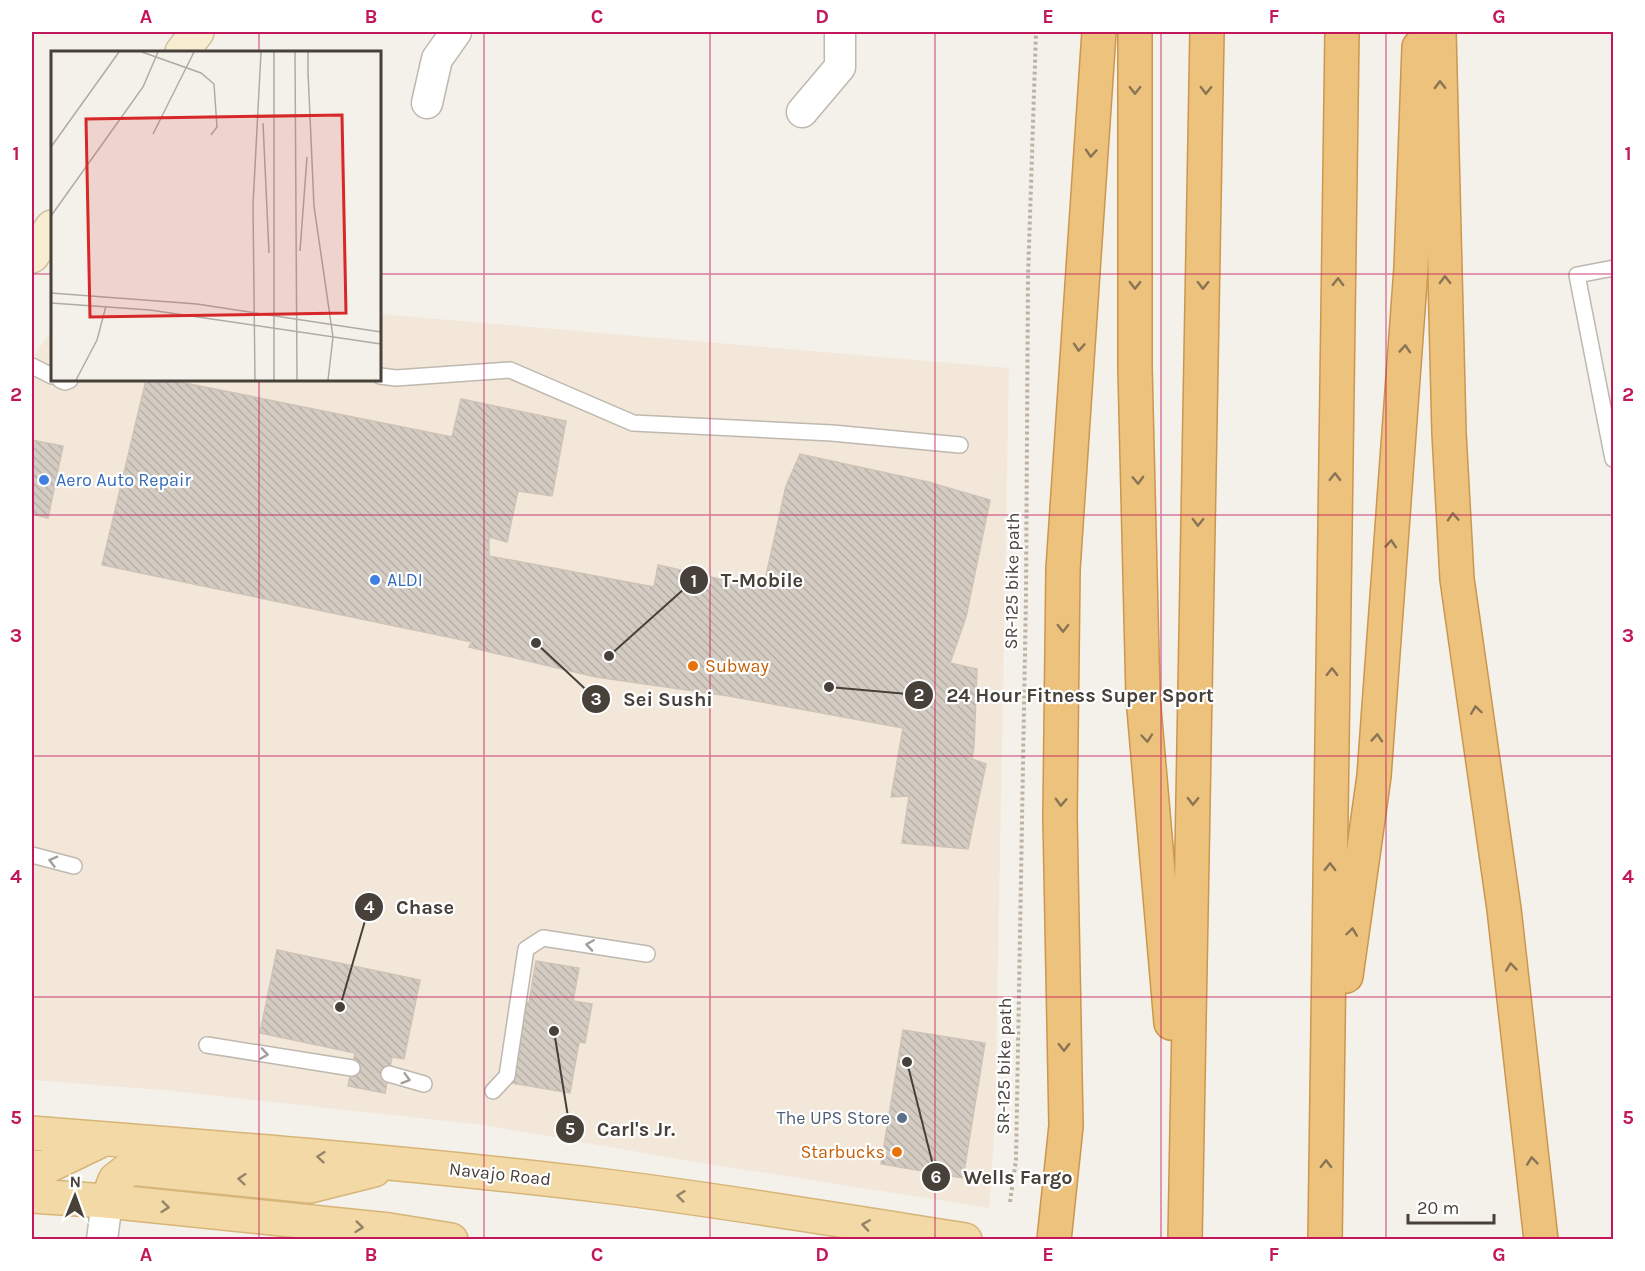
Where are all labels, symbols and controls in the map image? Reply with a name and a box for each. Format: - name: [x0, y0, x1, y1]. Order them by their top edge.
- text: A: [140, 5, 153, 28]
- text: B: [365, 5, 377, 28]
- text: C: [591, 5, 603, 28]
- text: D: [815, 5, 829, 28]
- text: E: [1042, 5, 1054, 28]
- text: F: [1269, 5, 1280, 28]
- text: G: [1492, 5, 1506, 28]
- inset map: [51, 51, 381, 381]
- one-way arrow: [1434, 80, 1447, 89]
- one-way arrow: [1129, 85, 1141, 94]
- one-way arrow: [1200, 85, 1212, 94]
- text: 1: [12, 142, 20, 165]
- text: 1: [1624, 142, 1632, 165]
- one-way arrow: [1085, 148, 1098, 157]
- one-way arrow: [1439, 275, 1451, 284]
- one-way arrow: [1332, 278, 1344, 287]
- one-way arrow: [1129, 280, 1141, 289]
- one-way arrow: [1196, 280, 1209, 289]
- one-way arrow: [1073, 343, 1086, 352]
- one-way arrow: [1398, 345, 1411, 354]
- text: 2: [10, 383, 22, 406]
- text: 2: [1622, 383, 1634, 406]
- place label: Aero Auto Repair: [56, 469, 191, 491]
- marker: Aero Auto Repair: [37, 473, 51, 487]
- one-way arrow: [1329, 473, 1341, 482]
- one-way arrow: [1131, 475, 1144, 484]
- street label: SR-125 bike path: [1000, 512, 1024, 650]
- one-way arrow: [1447, 512, 1460, 521]
- one-way arrow: [1192, 517, 1205, 526]
- one-way arrow: [1384, 539, 1397, 548]
- callout: T-Mobile: [679, 561, 815, 599]
- place label: ALDI: [387, 569, 423, 591]
- text: T-Mobile: [721, 569, 803, 592]
- text: 1: [691, 570, 697, 592]
- marker: ALDI: [368, 573, 382, 587]
- one-way arrow: [1057, 623, 1069, 632]
- text: 3: [10, 624, 22, 647]
- text: 3: [1622, 624, 1634, 647]
- place label: Subway: [705, 655, 769, 677]
- marker: Subway: [686, 659, 700, 673]
- one-way arrow: [1326, 668, 1339, 677]
- callout: 24 Hour Fitness Super Sport: [904, 676, 1225, 714]
- callout: Sei Sushi: [581, 680, 724, 718]
- text: 2: [914, 684, 924, 706]
- text: 24 Hour Fitness Super Sport: [946, 684, 1214, 707]
- text: 3: [590, 688, 602, 710]
- text: Sei Sushi: [623, 688, 713, 711]
- one-way arrow: [1470, 706, 1482, 715]
- one-way arrow: [1140, 733, 1153, 742]
- one-way arrow: [1370, 734, 1383, 743]
- one-way arrow: [1187, 796, 1199, 805]
- one-way arrow: [1054, 797, 1067, 806]
- one-way arrow: [48, 855, 58, 868]
- one-way arrow: [1323, 863, 1336, 872]
- text: 4: [10, 865, 22, 888]
- text: 4: [1622, 865, 1634, 888]
- callout: Chase: [354, 888, 466, 926]
- text: 4: [364, 896, 375, 918]
- text: Chase: [396, 896, 454, 919]
- one-way arrow: [1345, 927, 1358, 936]
- one-way arrow: [585, 940, 594, 952]
- one-way arrow: [1505, 962, 1517, 971]
- street label: SR-125 bike path: [992, 997, 1016, 1135]
- one-way arrow: [1058, 1042, 1070, 1051]
- one-way arrow: [259, 1047, 269, 1060]
- one-way arrow: [400, 1072, 411, 1084]
- text: 5: [10, 1106, 22, 1129]
- text: 5: [1622, 1106, 1634, 1129]
- place label: The UPS Store: [777, 1107, 890, 1129]
- callout: Carl's Jr.: [555, 1110, 688, 1148]
- marker: The UPS Store: [895, 1111, 909, 1125]
- text: 5: [565, 1118, 575, 1140]
- text: Carl's Jr.: [597, 1118, 675, 1141]
- place label: Starbucks: [800, 1141, 885, 1163]
- marker: Starbucks: [890, 1145, 904, 1159]
- one-way arrow: [316, 1151, 325, 1164]
- one-way arrow: [1526, 1156, 1539, 1165]
- street label: Navajo Road: [448, 1158, 552, 1190]
- callout: Wells Fargo: [921, 1158, 1084, 1196]
- one-way arrow: [1320, 1159, 1332, 1168]
- north arrow: [45, 1166, 105, 1226]
- text: 6: [931, 1166, 942, 1188]
- text: Wells Fargo: [963, 1166, 1073, 1189]
- text: N: [69, 1172, 81, 1191]
- one-way arrow: [237, 1173, 246, 1186]
- scale bar: [1408, 1187, 1494, 1225]
- one-way arrow: [677, 1190, 686, 1203]
- text: 20 m: [1417, 1197, 1459, 1219]
- one-way arrow: [160, 1201, 169, 1213]
- one-way arrow: [861, 1219, 870, 1231]
- one-way arrow: [354, 1220, 363, 1233]
- text: A: [140, 1243, 153, 1266]
- text: B: [365, 1243, 377, 1266]
- text: C: [591, 1243, 603, 1266]
- text: D: [815, 1243, 829, 1266]
- text: E: [1042, 1243, 1054, 1266]
- text: F: [1269, 1243, 1280, 1266]
- text: G: [1492, 1243, 1506, 1266]

